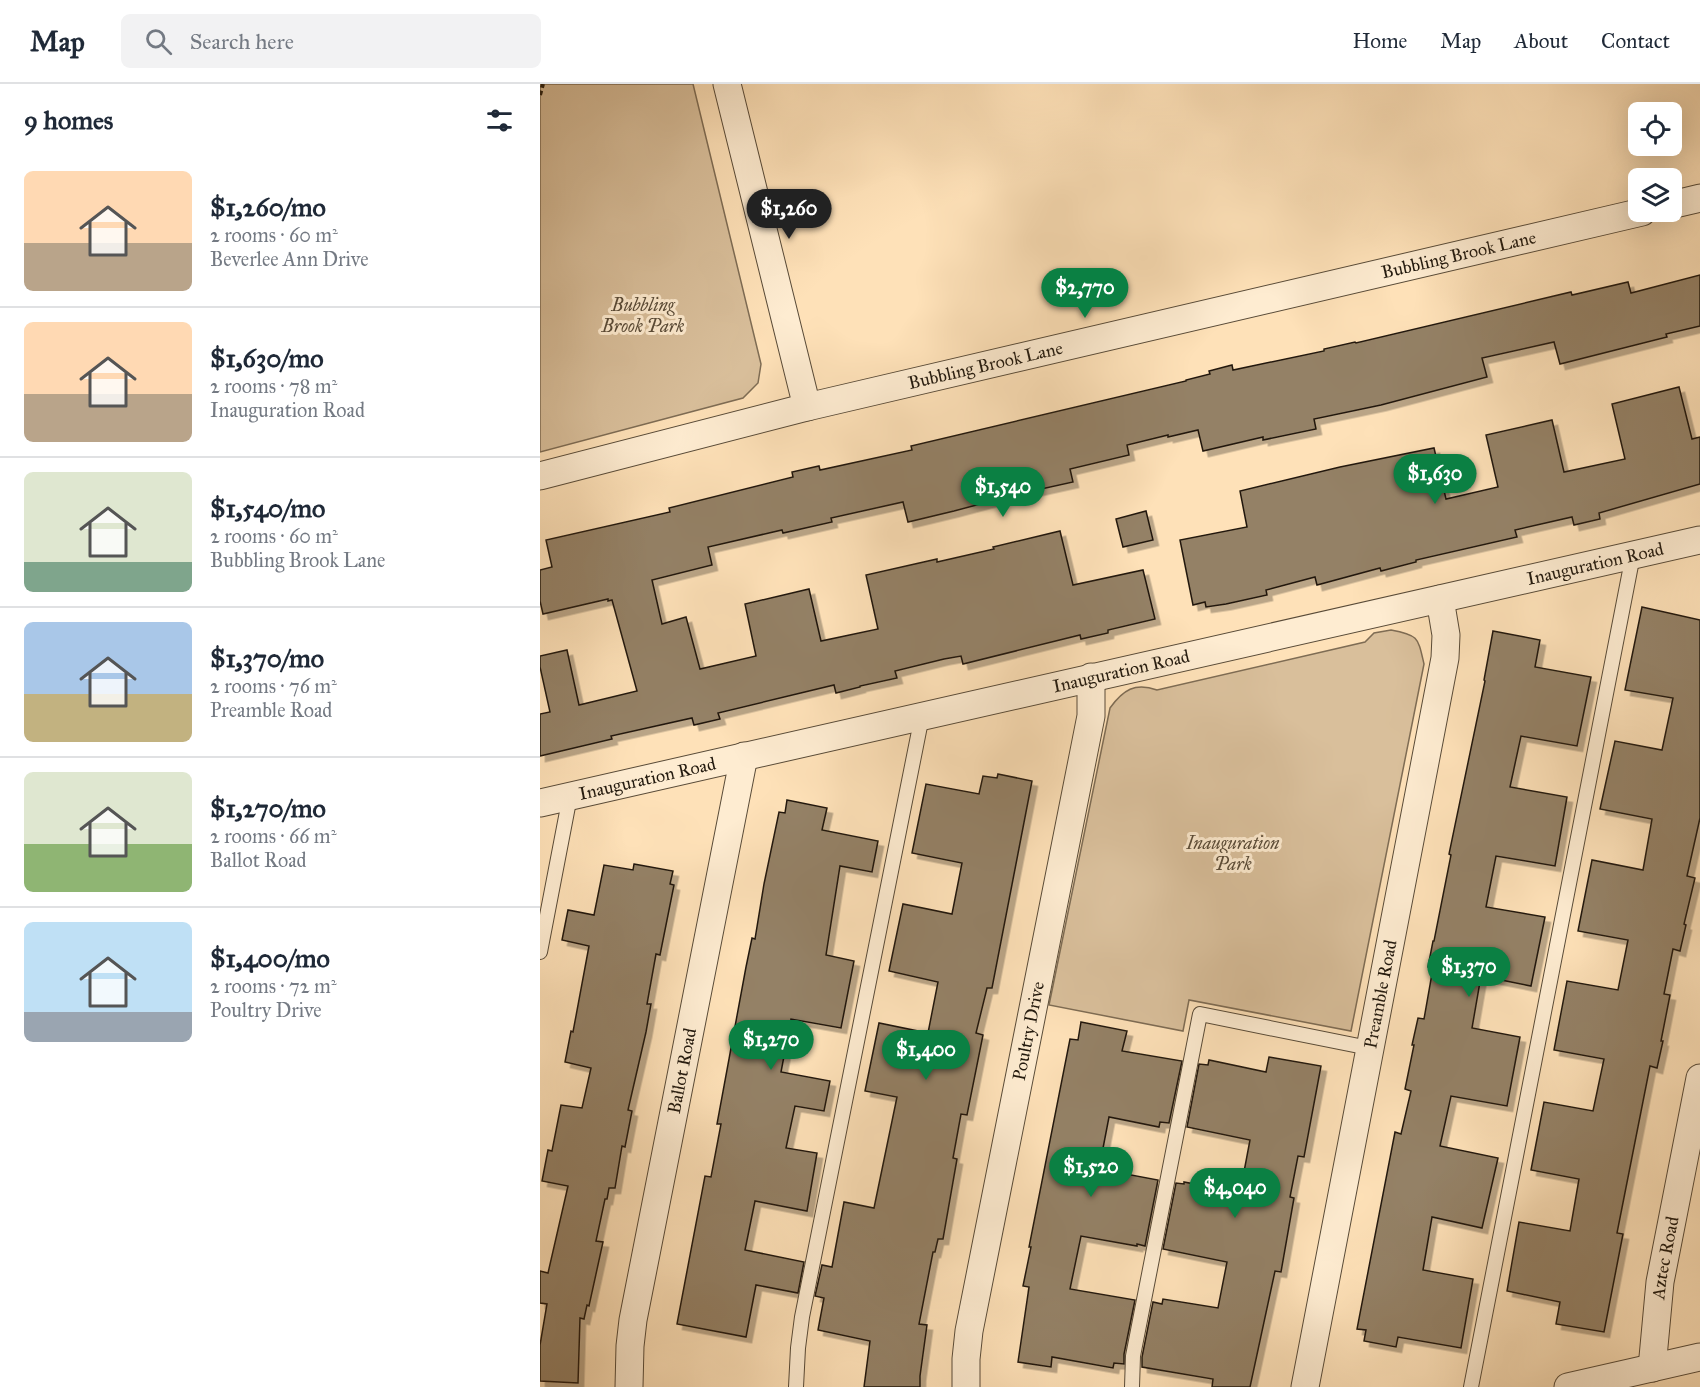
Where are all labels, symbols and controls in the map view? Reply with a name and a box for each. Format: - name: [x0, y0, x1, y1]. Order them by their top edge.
- search box: [121, 14, 541, 68]
- text: Map: [30, 24, 85, 59]
- icon: search: [142, 25, 175, 58]
- text: Search here: [190, 28, 294, 55]
- text: Home: [1352, 28, 1407, 54]
- text: Map: [1440, 28, 1481, 54]
- text: About: [1514, 28, 1568, 54]
- text: Contact: [1601, 28, 1670, 54]
- map controls: [1628, 102, 1682, 222]
- button: locate: [1628, 102, 1682, 156]
- text: 9 homes: [24, 104, 113, 136]
- icon: filters: [483, 104, 516, 137]
- button: layers: [1628, 168, 1682, 222]
- pin: $1,260: [740, 189, 838, 240]
- text: $1,260/mo: [210, 191, 326, 223]
- icon: home: [72, 195, 144, 267]
- text: $1,260: [761, 196, 817, 220]
- text: 2 rooms · 60 m²: [210, 223, 338, 247]
- street label: Bubbling Brook Lane: [1379, 226, 1538, 283]
- text: Beverlee Ann Drive: [210, 247, 369, 271]
- pin: $2,770: [1036, 268, 1134, 319]
- text: $2,770: [1055, 275, 1115, 299]
- park label: Bubbling Brook Park: [601, 294, 684, 337]
- street label: Bubbling Brook Lane: [906, 337, 1065, 394]
- text: $1,630/mo: [210, 342, 324, 374]
- icon: home: [72, 346, 144, 418]
- text: 2 rooms · 78 m²: [210, 374, 337, 398]
- text: Inauguration Road: [210, 398, 365, 422]
- pin: $1,630: [1386, 454, 1484, 505]
- text: $1,630: [1408, 461, 1462, 485]
- pin: $1,540: [954, 467, 1052, 518]
- text: $1,540: [975, 474, 1031, 498]
- text: $1,540/mo: [210, 492, 325, 524]
- icon: home: [72, 496, 144, 568]
- text: 2 rooms · 60 m²: [210, 524, 338, 548]
- street label: Inauguration Road: [1525, 538, 1666, 590]
- text: Bubbling Brook Lane: [210, 548, 385, 572]
- text: $1,370/mo: [210, 642, 324, 674]
- street label: Inauguration Road: [1051, 645, 1192, 697]
- icon: home: [72, 646, 144, 718]
- text: 2 rooms · 76 m²: [210, 674, 337, 698]
- text: Preamble Road: [210, 698, 332, 722]
- street label: Inauguration Road: [577, 753, 718, 805]
- text: $1,270/mo: [210, 792, 326, 824]
- icon: home: [72, 796, 144, 868]
- text: 2 rooms · 66 m²: [210, 824, 336, 848]
- park label: Inauguration Park: [1186, 832, 1280, 875]
- text: Ballot Road: [210, 848, 307, 872]
- street label: Preamble Road: [1359, 938, 1402, 1050]
- text: $1,400/mo: [210, 942, 330, 974]
- icon: home: [72, 946, 144, 1018]
- pin: $1,370: [1420, 947, 1518, 998]
- text: $1,370: [1441, 954, 1497, 978]
- text: 2 rooms · 72 m²: [210, 974, 337, 998]
- street label: Poultry Drive: [1008, 980, 1049, 1082]
- text: Poultry Drive: [210, 998, 322, 1022]
- pin: $1,270: [722, 1020, 820, 1071]
- street label: Ballot Road: [663, 1026, 701, 1116]
- text: $1,270: [743, 1027, 799, 1051]
- pin: $1,400: [877, 1030, 975, 1081]
- text: $1,400: [896, 1037, 956, 1061]
- pin: $1,520: [1042, 1147, 1140, 1198]
- text: $1,520: [1063, 1154, 1119, 1178]
- pin: $4,040: [1186, 1168, 1284, 1219]
- text: $4,040: [1203, 1175, 1267, 1199]
- street label: Aztec Road: [1647, 1214, 1684, 1301]

